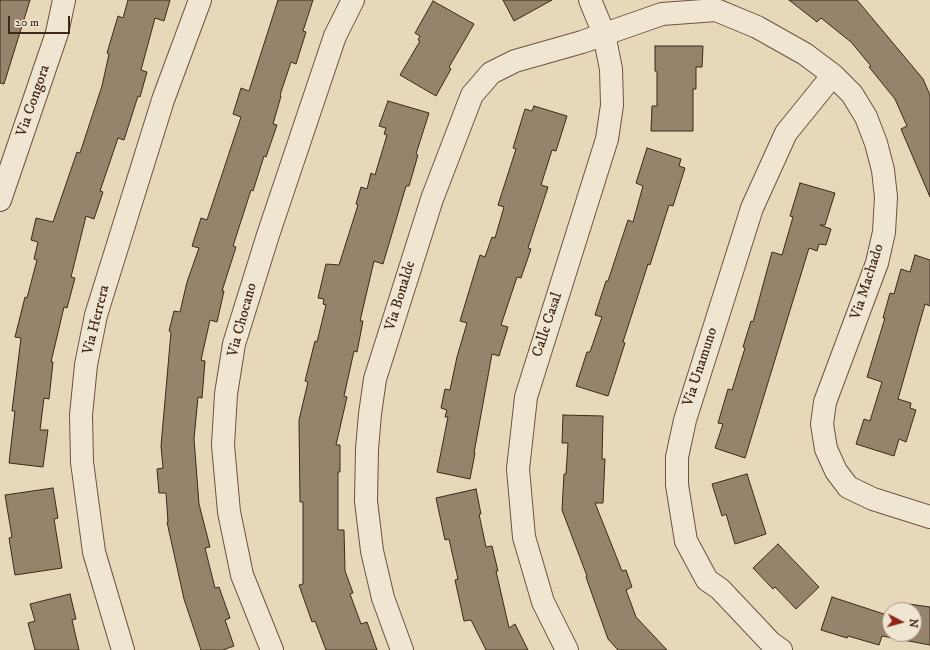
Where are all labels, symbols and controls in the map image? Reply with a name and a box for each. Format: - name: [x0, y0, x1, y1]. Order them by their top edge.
- scale bar: [10, 8, 72, 34]
- text: 20 m: [15, 15, 39, 30]
- street label: Via Congora: [13, 63, 55, 139]
- street label: Via Machado: [847, 242, 889, 322]
- street label: Via Bonalde: [382, 259, 420, 333]
- street label: Via Chocano: [224, 281, 262, 359]
- street label: Via Herrera: [80, 284, 114, 356]
- street label: Calle Casal: [529, 290, 567, 360]
- street label: Via Unamuno: [680, 325, 722, 409]
- north arrow: [882, 602, 922, 642]
- text: N: [906, 618, 920, 628]

